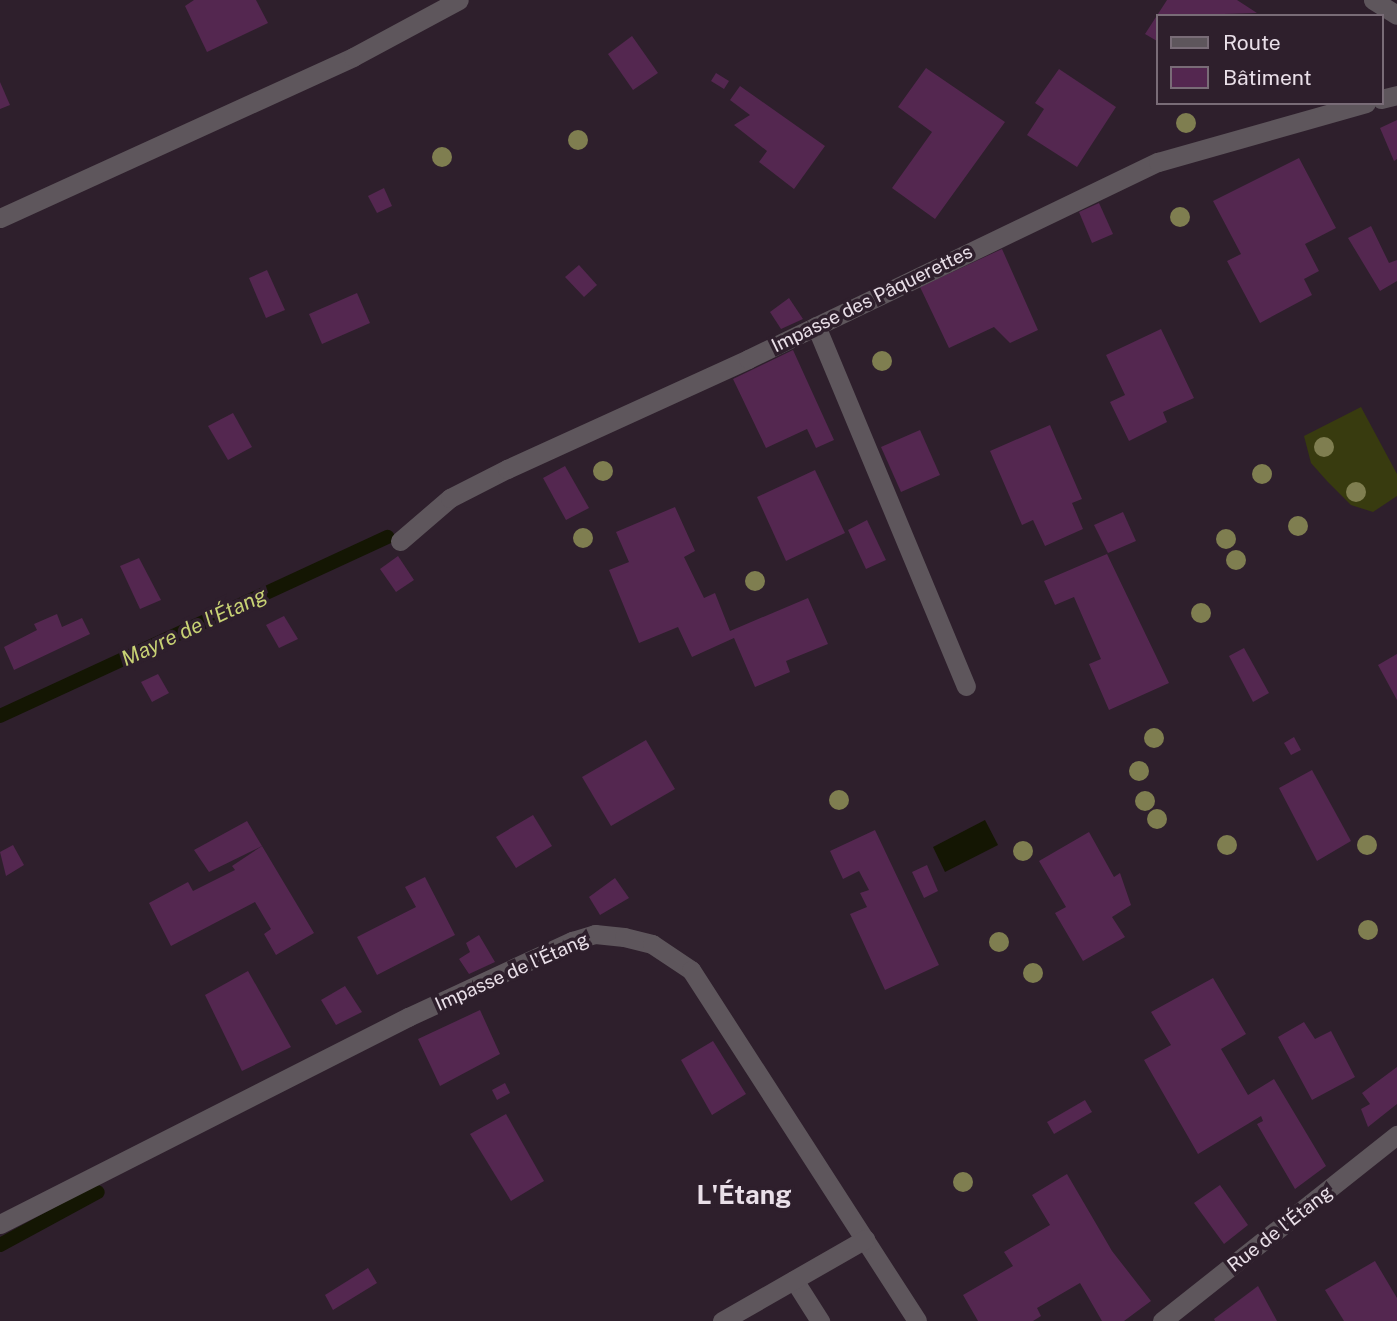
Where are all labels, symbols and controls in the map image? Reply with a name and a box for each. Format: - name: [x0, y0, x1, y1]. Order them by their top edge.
- legend: [1156, 14, 1383, 105]
- text: Route: [1223, 30, 1281, 55]
- text: Bâtiment: [1223, 65, 1312, 90]
- street label: Impasse des Pâquerettes: [768, 240, 976, 358]
- water label: Mayre de l'Étang: [117, 582, 271, 672]
- street label: Impasse de l'Étang: [431, 928, 593, 1016]
- district label: L'Étang: [696, 1179, 792, 1211]
- street label: Rue de l'Étang: [1223, 1181, 1337, 1277]

